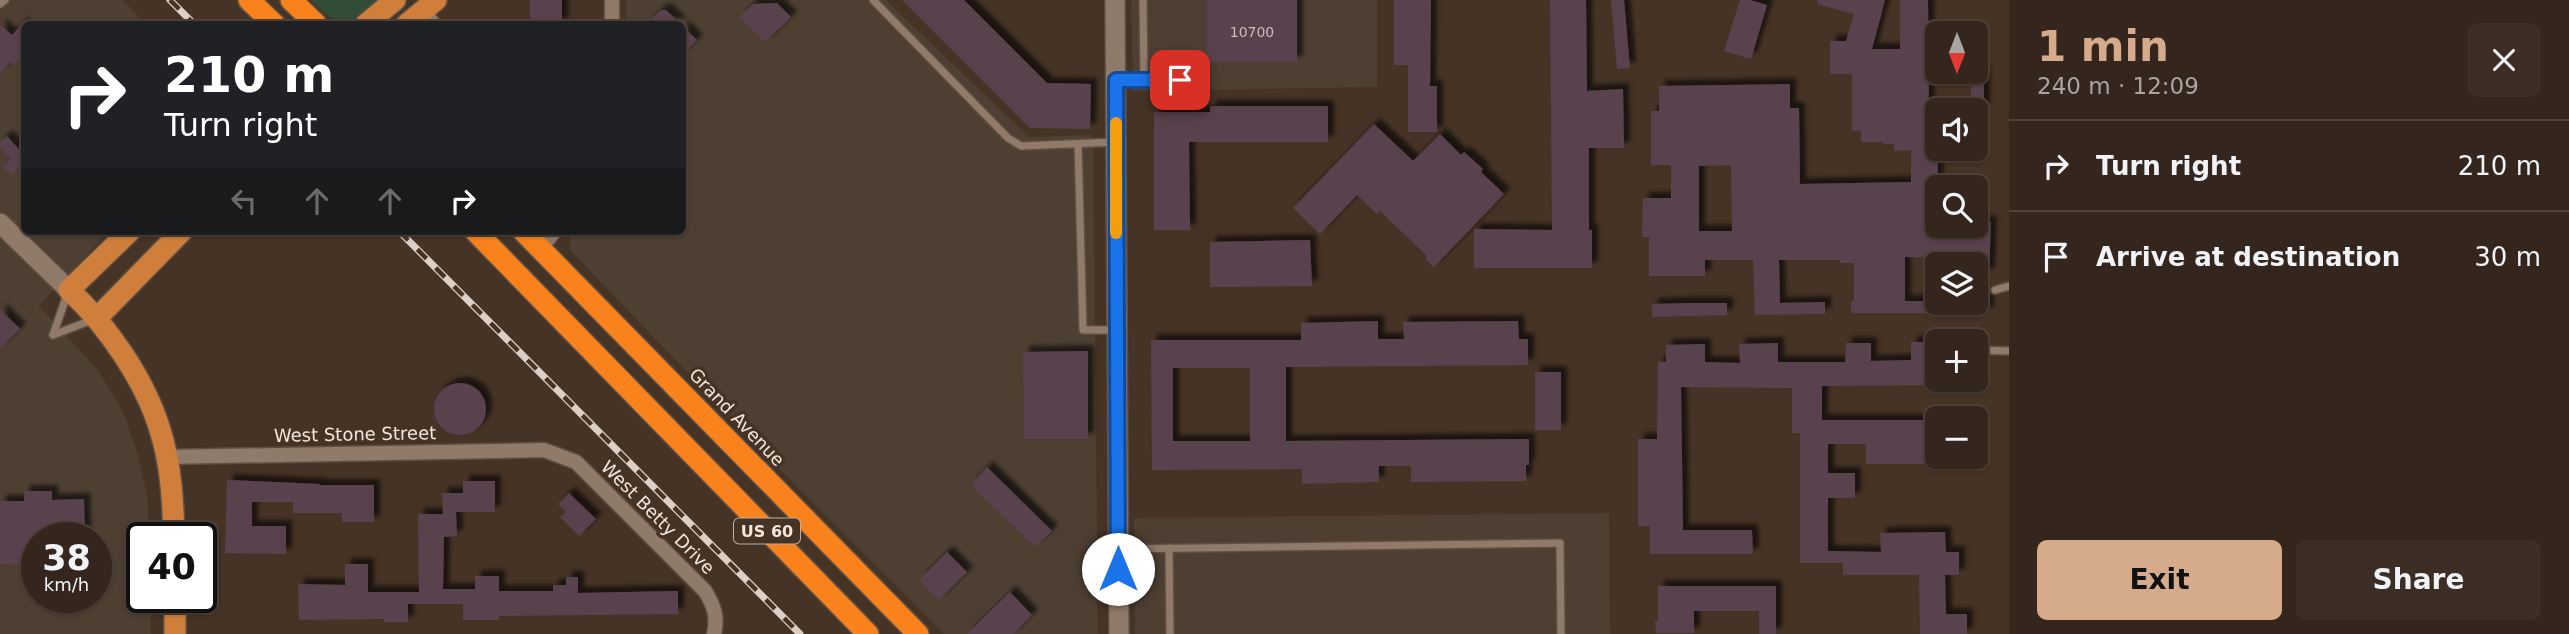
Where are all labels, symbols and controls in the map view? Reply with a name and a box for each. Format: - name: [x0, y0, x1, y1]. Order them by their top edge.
- north arrow: [1925, 21, 1988, 84]
- map controls: [1925, 21, 1988, 469]
- text: 1 min: [2037, 22, 2169, 71]
- button: close: [2467, 23, 2541, 97]
- house number: 10700: [1230, 24, 1274, 40]
- text: 210 m: [164, 47, 334, 104]
- icon: right: [49, 49, 140, 140]
- pin: [1150, 50, 1210, 110]
- icon: arrive: [1161, 61, 1199, 99]
- text: 240 m · 12:09: [2037, 73, 2199, 99]
- button: sound: [1925, 98, 1988, 161]
- text: Turn right: [164, 106, 317, 144]
- icon: right: [2037, 147, 2075, 185]
- text: Turn right: [2096, 151, 2241, 181]
- text: 210 m: [2458, 151, 2541, 181]
- button: search: [1925, 175, 1988, 238]
- icon: left: [225, 182, 263, 220]
- icon: ahead: [298, 182, 336, 220]
- icon: ahead: [371, 182, 409, 220]
- icon: right: [444, 182, 482, 220]
- icon: arrive: [2037, 238, 2075, 276]
- text: Arrive at destination: [2096, 242, 2400, 272]
- text: 30 m: [2474, 242, 2541, 272]
- button: layers: [1925, 252, 1988, 315]
- button: +: [1925, 329, 1988, 392]
- street label: Grand Avenue: [685, 364, 789, 470]
- button: −: [1925, 406, 1988, 469]
- street label: West Stone Street: [274, 422, 436, 446]
- street label: West Betty Drive: [597, 456, 719, 578]
- road number: US 60: [734, 518, 800, 544]
- speed limit sign: 40: [126, 522, 217, 613]
- position arrow: [1081, 532, 1155, 606]
- text: 38: [42, 538, 91, 578]
- button: Exit: [2037, 540, 2282, 620]
- button: Share: [2296, 540, 2541, 620]
- text: km/h: [44, 574, 89, 595]

